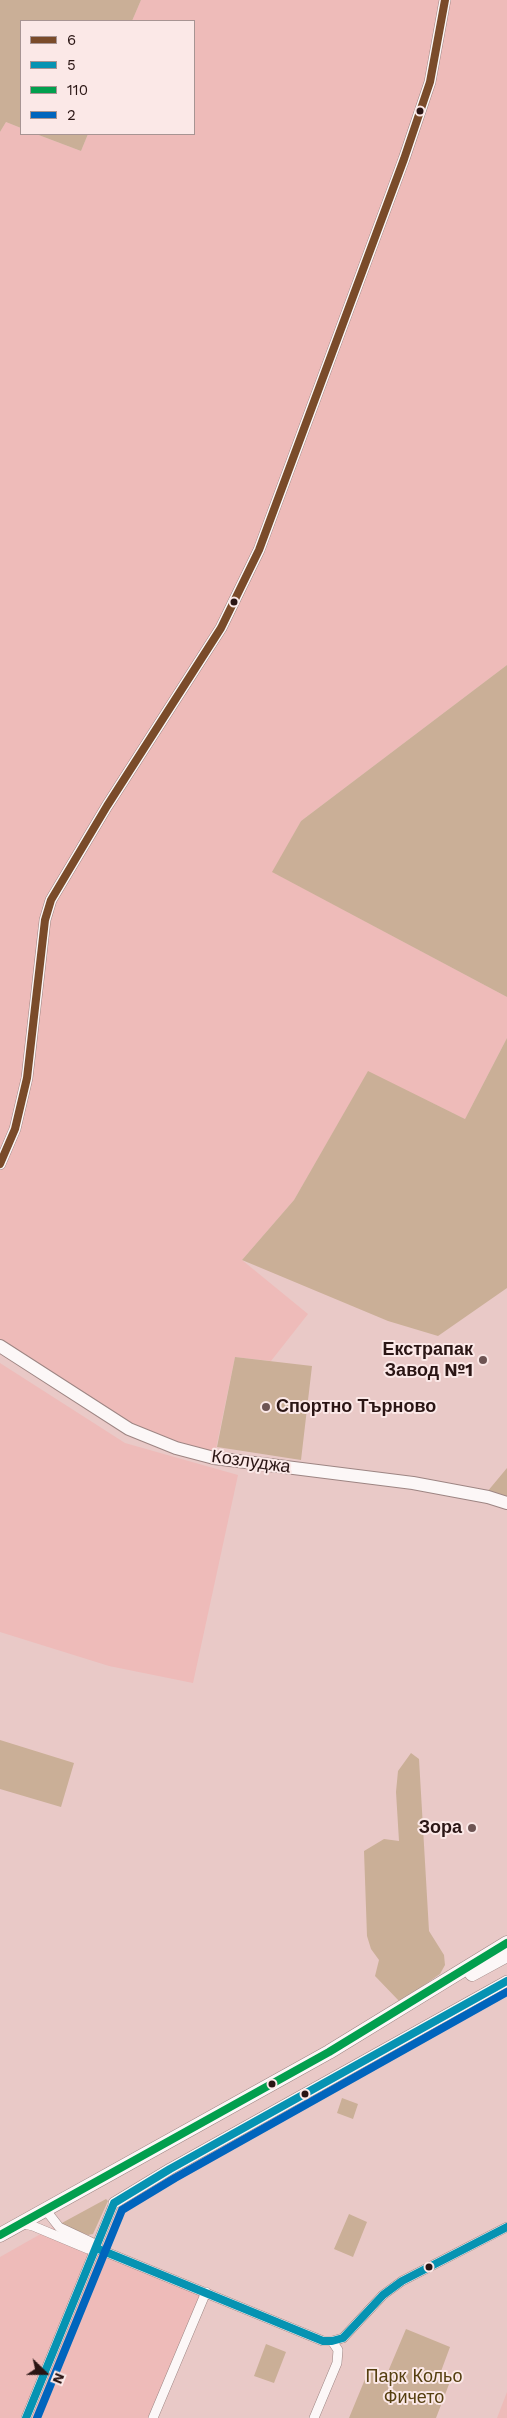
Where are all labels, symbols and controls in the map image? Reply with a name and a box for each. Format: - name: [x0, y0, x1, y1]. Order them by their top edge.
- legend: [20, 20, 195, 135]
- text: 6: [67, 31, 76, 49]
- text: 5: [67, 56, 76, 74]
- text: 110: [67, 81, 88, 99]
- text: 2: [67, 106, 76, 124]
- unlabelled marker: [415, 106, 425, 116]
- unlabelled marker: [229, 597, 239, 607]
- place label: Екстрапак Завод №1: [382, 1339, 473, 1382]
- marker: Екстрапак Завод №1: [477, 1354, 489, 1366]
- place label: Спортно Търново: [276, 1396, 436, 1418]
- marker: Спортно Търново: [260, 1401, 272, 1413]
- street label: Козлуджа: [210, 1446, 292, 1478]
- place label: Зора: [419, 1817, 462, 1839]
- marker: Зора: [466, 1822, 478, 1834]
- unlabelled marker: [267, 2079, 277, 2089]
- unlabelled marker: [300, 2089, 310, 2099]
- unlabelled marker: [424, 2262, 434, 2272]
- north arrow: [20, 2348, 70, 2398]
- park label: Парк Кольо Фичето: [366, 2366, 462, 2408]
- text: N: [50, 2371, 68, 2386]

